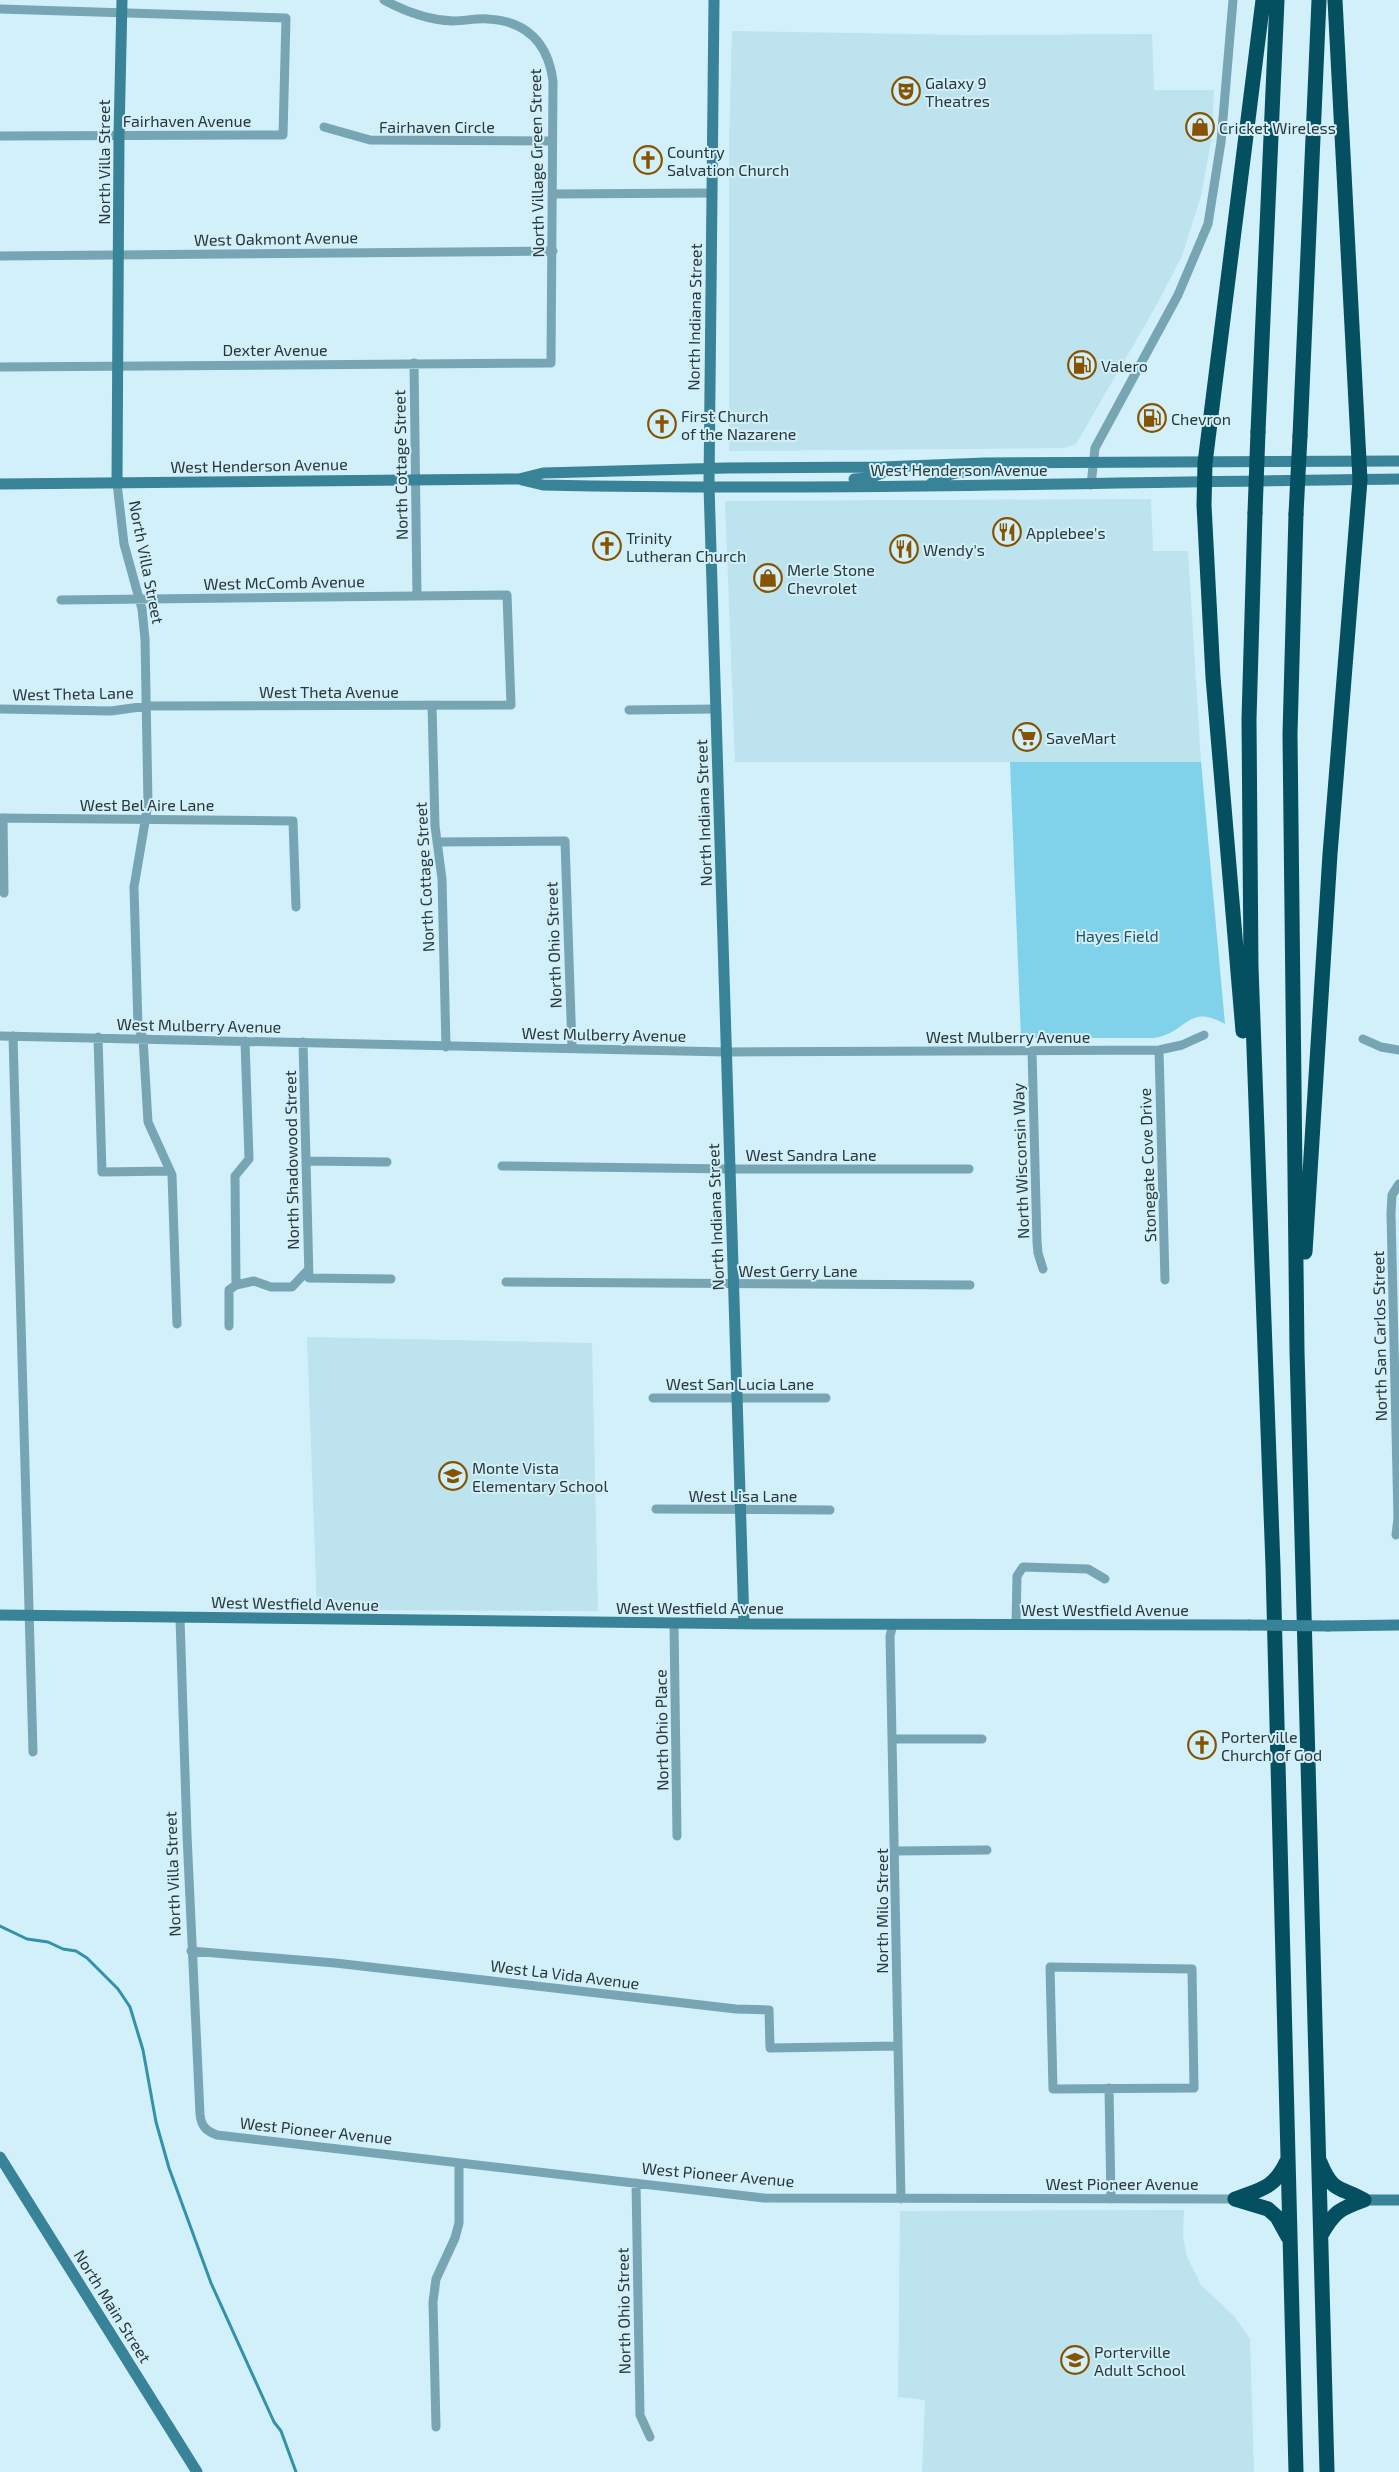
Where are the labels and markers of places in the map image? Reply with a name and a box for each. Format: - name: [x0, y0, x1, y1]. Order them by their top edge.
- place label: Galaxy 9 Theatres: [925, 73, 990, 110]
- theatre icon: Galaxy 9 Theatres: [891, 76, 921, 106]
- shop icon: Cricket Wireless: [1185, 112, 1215, 142]
- place label: Cricket Wireless: [1219, 118, 1336, 137]
- place label: Country Salvation Church: [667, 142, 789, 179]
- church icon: Country Salvation Church: [633, 145, 663, 175]
- fuel station icon: Valero: [1067, 350, 1097, 380]
- place label: Valero: [1101, 356, 1148, 375]
- fuel station icon: Chevron: [1137, 403, 1167, 433]
- place label: First Church of the Nazarene: [681, 406, 796, 443]
- church icon: First Church of the Nazarene: [647, 409, 677, 439]
- place label: Chevron: [1171, 409, 1231, 428]
- restaurant icon: Applebee's: [992, 517, 1022, 547]
- place label: Applebee's: [1026, 523, 1106, 542]
- place label: Trinity Lutheran Church: [626, 528, 746, 565]
- church icon: Trinity Lutheran Church: [592, 531, 622, 561]
- restaurant icon: Wendy's: [889, 534, 919, 564]
- place label: Wendy's: [923, 540, 985, 559]
- place label: Merle Stone Chevrolet: [787, 560, 875, 597]
- shop icon: Merle Stone Chevrolet: [753, 563, 783, 593]
- supermarket icon: SaveMart: [1012, 722, 1042, 752]
- place label: SaveMart: [1046, 728, 1116, 747]
- place label: Monte Vista Elementary School: [472, 1458, 608, 1495]
- school or university icon: Monte Vista Elementary School: [438, 1461, 468, 1491]
- place label: Porterville Church of God: [1221, 1727, 1322, 1764]
- church icon: Porterville Church of God: [1187, 1730, 1217, 1760]
- place label: Porterville Adult School: [1094, 2342, 1186, 2379]
- school or university icon: Porterville Adult School: [1060, 2345, 1090, 2375]

